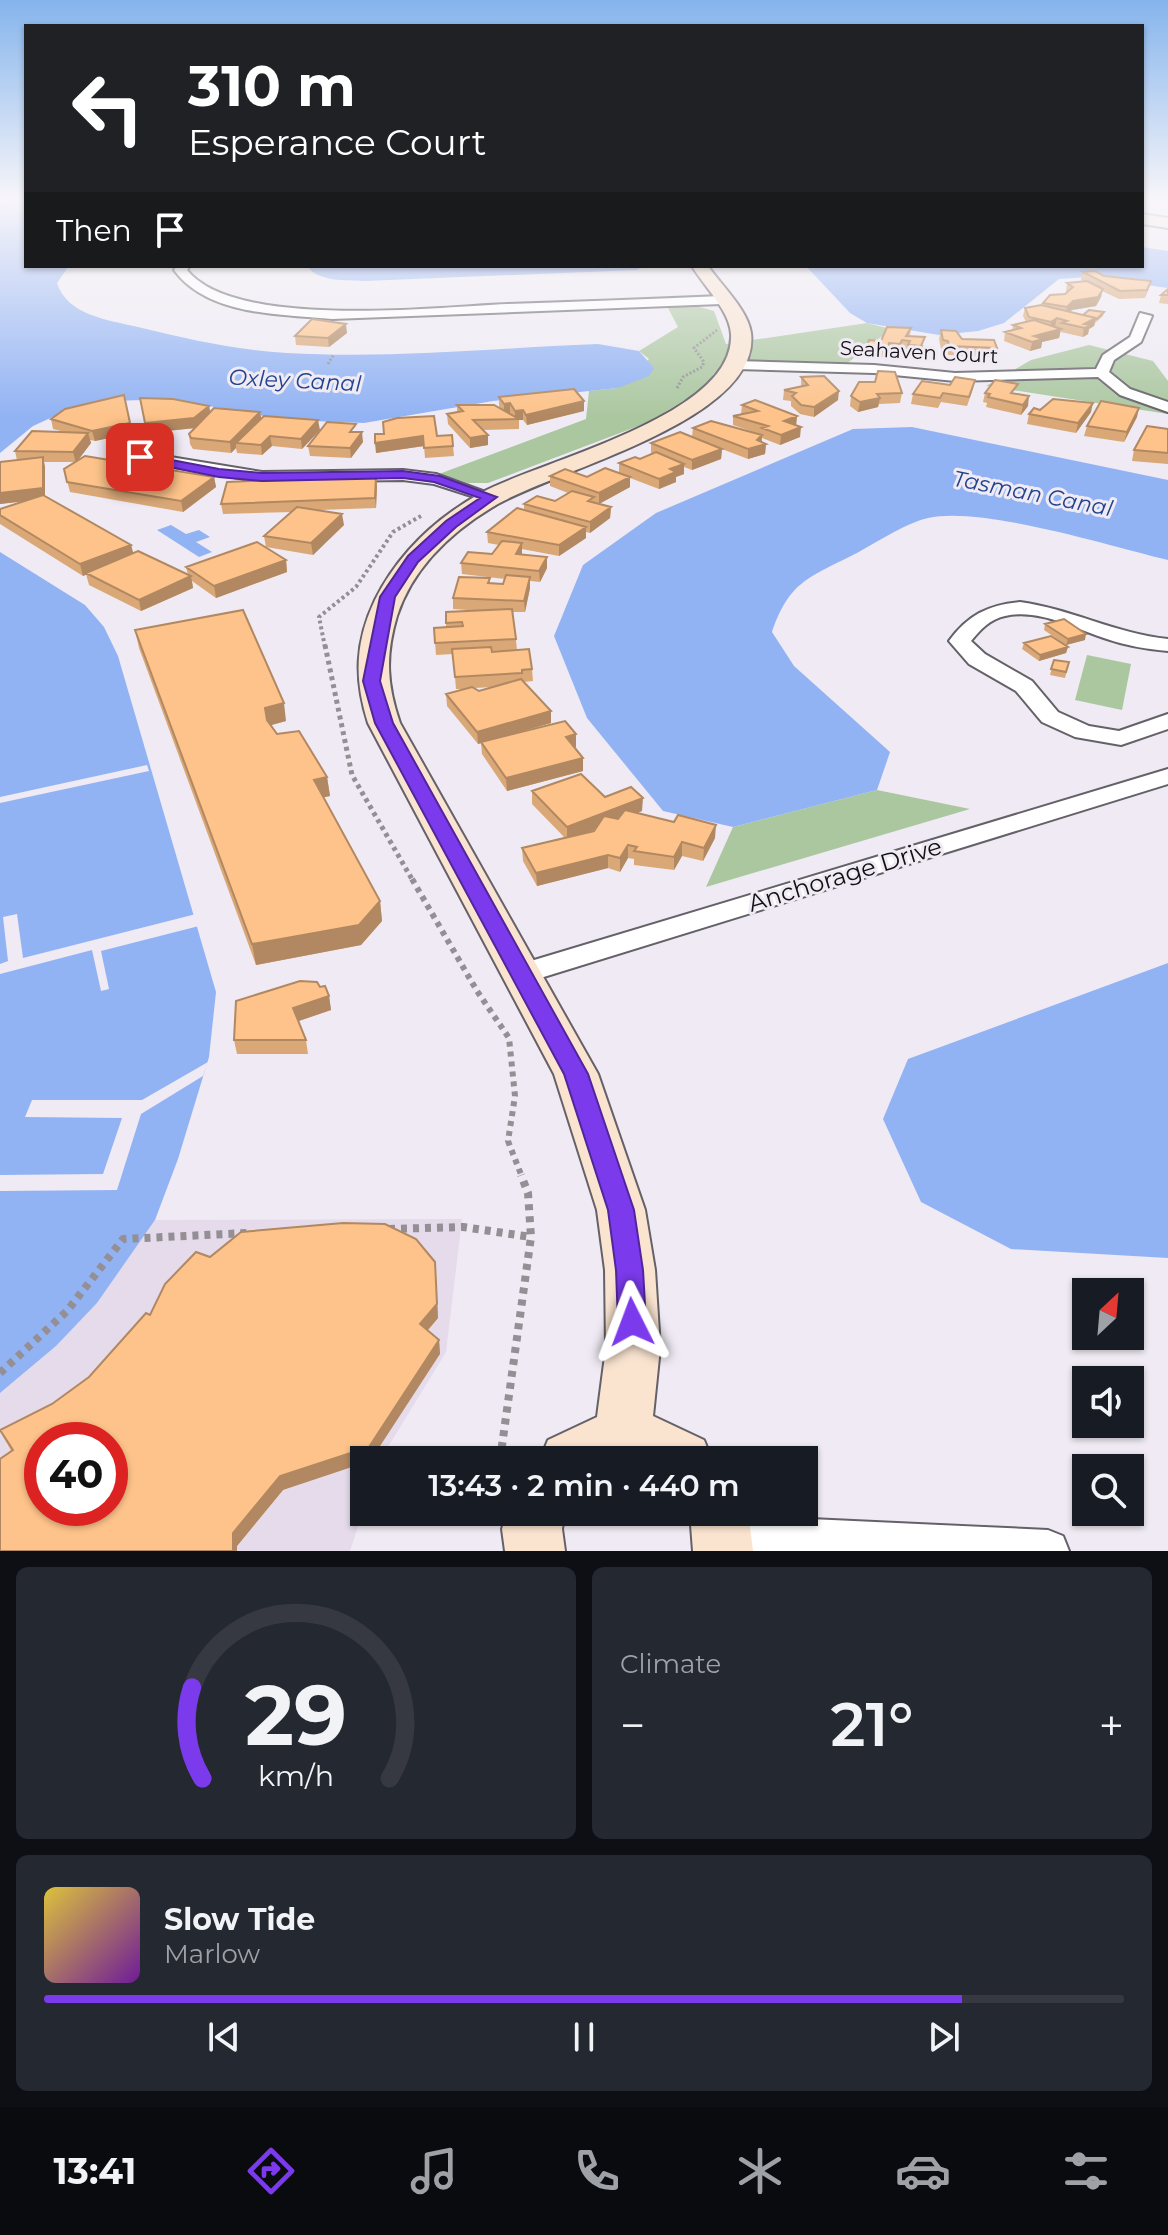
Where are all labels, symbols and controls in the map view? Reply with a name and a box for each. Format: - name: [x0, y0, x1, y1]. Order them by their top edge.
- text: 310 m: [188, 52, 356, 120]
- icon: left: [56, 56, 160, 160]
- text: Esperance Court: [188, 120, 486, 164]
- icon: arrive: [148, 208, 192, 252]
- text: Then: [56, 212, 132, 249]
- street label: Seahaven Court: [839, 336, 999, 368]
- water label: Oxley Canal: [228, 364, 362, 397]
- pin: [106, 423, 174, 491]
- icon: arrive: [118, 435, 162, 479]
- water label: Tasman Canal: [951, 465, 1115, 522]
- street label: Anchorage Drive: [745, 831, 945, 918]
- north arrow: [1072, 1278, 1144, 1350]
- map controls: [1072, 1278, 1144, 1526]
- position arrow: [590, 1280, 674, 1364]
- button: sound: [1072, 1366, 1144, 1438]
- speed limit sign: 40: [24, 1422, 128, 1526]
- button: search: [1072, 1454, 1144, 1526]
- text: 13:43 · 2 min · 440 m: [428, 1467, 740, 1504]
- text: Climate: [620, 1648, 721, 1680]
- text: 29: [245, 1664, 347, 1766]
- text: 21°: [831, 1688, 913, 1761]
- text: −: [620, 1698, 645, 1752]
- text: +: [1099, 1698, 1124, 1752]
- text: km/h: [258, 1758, 334, 1793]
- text: Slow Tide: [164, 1901, 315, 1938]
- text: Marlow: [164, 1938, 260, 1970]
- icon: previous: [202, 2015, 246, 2059]
- icon: pause: [562, 2015, 606, 2059]
- icon: next: [922, 2015, 966, 2059]
- icon: directions: [243, 2143, 299, 2199]
- icon: music: [406, 2143, 462, 2199]
- icon: phone: [569, 2143, 625, 2199]
- icon: climate: [732, 2143, 788, 2199]
- icon: car: [895, 2143, 951, 2199]
- icon: filters: [1058, 2143, 1114, 2199]
- text: 13:41: [54, 2149, 136, 2193]

